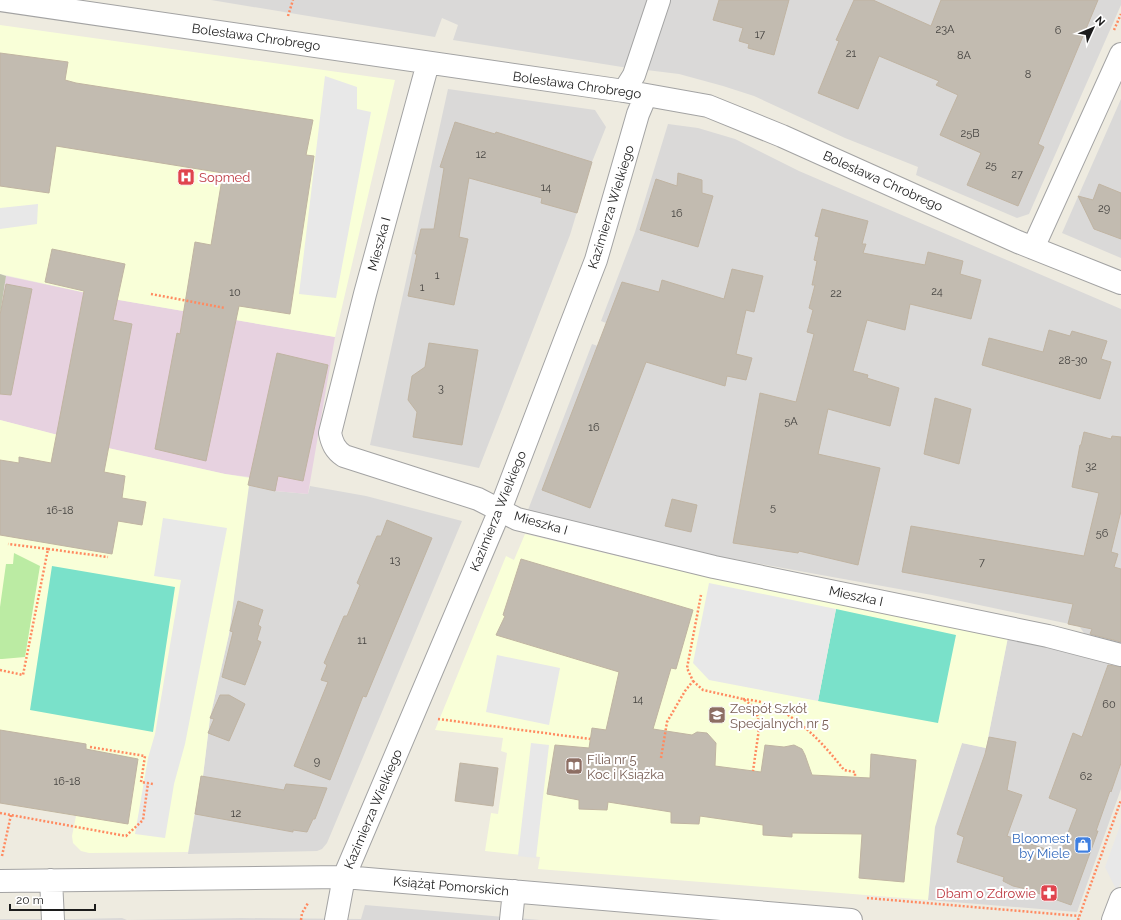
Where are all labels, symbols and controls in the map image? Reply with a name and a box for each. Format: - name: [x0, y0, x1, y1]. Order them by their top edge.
- north arrow: [1073, 8, 1113, 48]
- text: N: [1092, 14, 1107, 29]
- street label: Bolesława Chrobrego: [191, 21, 322, 53]
- house number: 23A: [935, 23, 955, 36]
- house number: 6: [1055, 24, 1062, 37]
- house number: 17: [755, 28, 765, 41]
- house number: 21: [846, 47, 857, 60]
- house number: 8A: [957, 49, 971, 62]
- house number: 8: [1025, 68, 1031, 81]
- street label: Bolesława Chrobrego: [512, 69, 643, 101]
- house number: 25B: [960, 127, 980, 140]
- street label: Kazimierza Wielkiego: [585, 143, 637, 271]
- house number: 12: [476, 148, 486, 161]
- street label: Bolesława Chrobrego: [821, 148, 946, 214]
- house number: 25: [985, 159, 997, 172]
- hospital icon: Sopmed: [176, 167, 196, 187]
- house number: 27: [1011, 168, 1023, 181]
- place label: Sopmed: [199, 170, 250, 185]
- house number: 14: [541, 181, 551, 194]
- house number: 29: [1098, 202, 1110, 215]
- house number: 16: [671, 207, 683, 220]
- street label: Mieszka I: [365, 215, 393, 273]
- house number: 1: [435, 269, 440, 282]
- house number: 1: [420, 281, 425, 294]
- house number: 24: [931, 285, 943, 298]
- house number: 10: [229, 286, 241, 299]
- house number: 22: [830, 287, 842, 300]
- house number: 28-30: [1058, 354, 1088, 367]
- house number: 3: [438, 382, 444, 395]
- house number: 5A: [784, 415, 798, 428]
- house number: 16: [588, 421, 600, 434]
- street label: Kazimierza Wielkiego: [467, 448, 529, 573]
- house number: 32: [1085, 460, 1097, 473]
- house number: 5: [770, 501, 776, 514]
- house number: 16-18: [46, 504, 74, 517]
- street label: Mieszka I: [512, 508, 570, 538]
- house number: 56: [1096, 527, 1109, 540]
- house number: 13: [390, 554, 400, 567]
- house number: 7: [979, 556, 985, 569]
- street label: Mieszka I: [828, 583, 884, 609]
- house number: 11: [357, 634, 367, 647]
- house number: 14: [633, 693, 643, 706]
- house number: 60: [1102, 698, 1116, 711]
- place label: Zespół Szkół Specjalnych nr 5: [730, 701, 829, 731]
- school or university icon: Zespół Szkół Specjalnych nr 5: [707, 705, 727, 725]
- street label: Kazimierza Wielkiego: [341, 747, 405, 871]
- place label: Filia nr 5 Koc i Książka: [587, 752, 664, 782]
- house number: 9: [314, 755, 320, 768]
- library icon: Filia nr 5 Koc i Książka: [564, 756, 584, 776]
- house number: 62: [1080, 770, 1092, 783]
- house number: 16-18: [53, 775, 81, 788]
- house number: 12: [231, 807, 241, 820]
- place label: Bloomest by Miele: [1012, 831, 1071, 861]
- shop icon: Bloomest by Miele: [1073, 835, 1093, 855]
- street label: Książąt Pomorskich: [392, 873, 510, 899]
- pharmacy icon: Dbam o Zdrowie: [1039, 883, 1059, 903]
- scale bar: [10, 886, 95, 912]
- place label: Dbam o Zdrowie: [936, 886, 1036, 901]
- text: 20 m: [16, 893, 44, 907]

